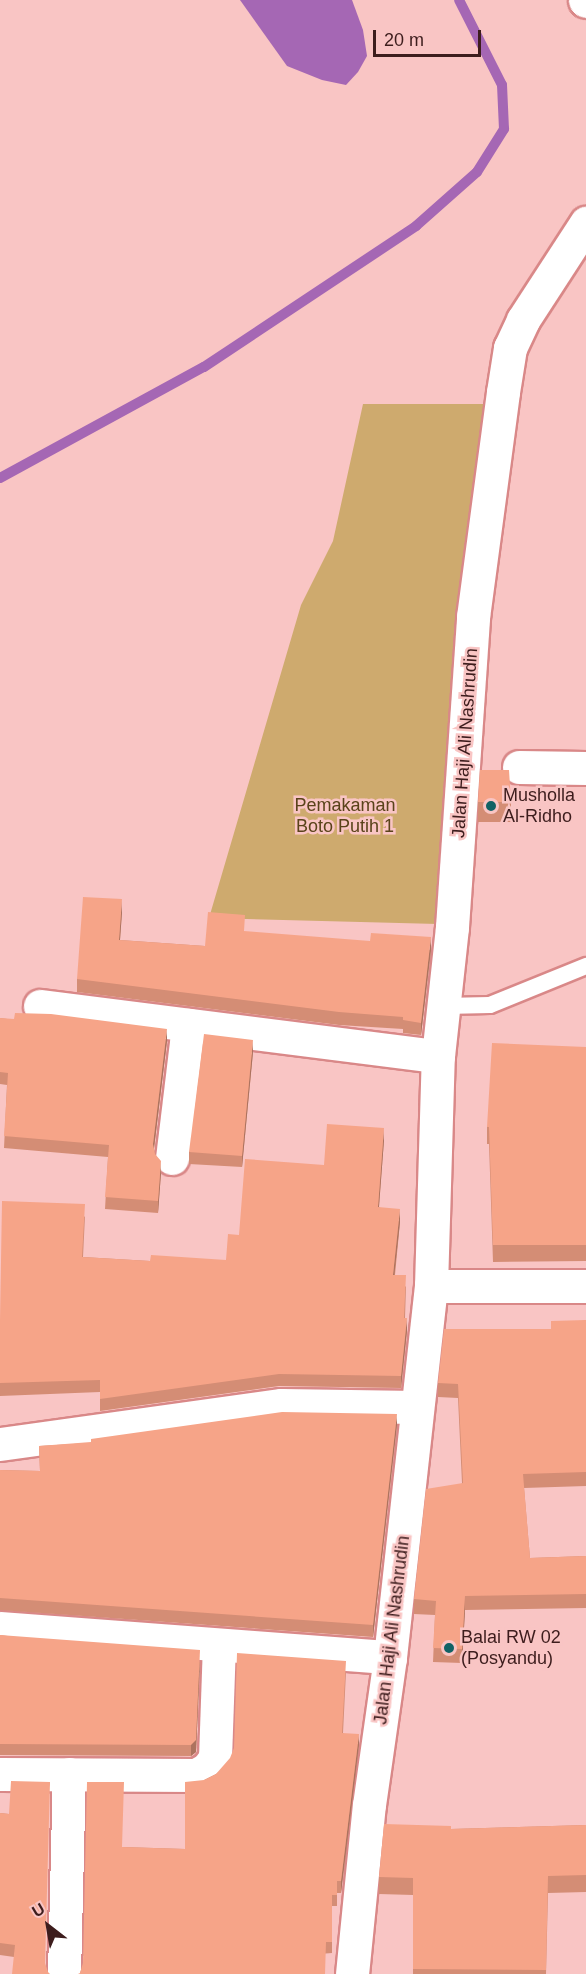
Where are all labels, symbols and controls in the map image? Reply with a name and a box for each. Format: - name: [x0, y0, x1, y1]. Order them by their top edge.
- scale bar: [376, 18, 484, 56]
- text: 20 m: [384, 30, 424, 50]
- street label: Jalan Haji Ali Nashrudin: [448, 647, 482, 839]
- place label: Musholla Al-Ridho: [503, 785, 575, 828]
- park label: Pemakaman Boto Putih 1: [294, 795, 396, 838]
- marker: Musholla Al-Ridho: [484, 799, 498, 813]
- street label: Jalan Haji Ali Nashrudin: [370, 1534, 414, 1726]
- place label: Balai RW 02 (Posyandu): [461, 1627, 561, 1670]
- marker: Balai RW 02 (Posyandu): [442, 1641, 456, 1655]
- north arrow: [18, 1896, 78, 1956]
- text: U: [29, 1900, 48, 1920]

